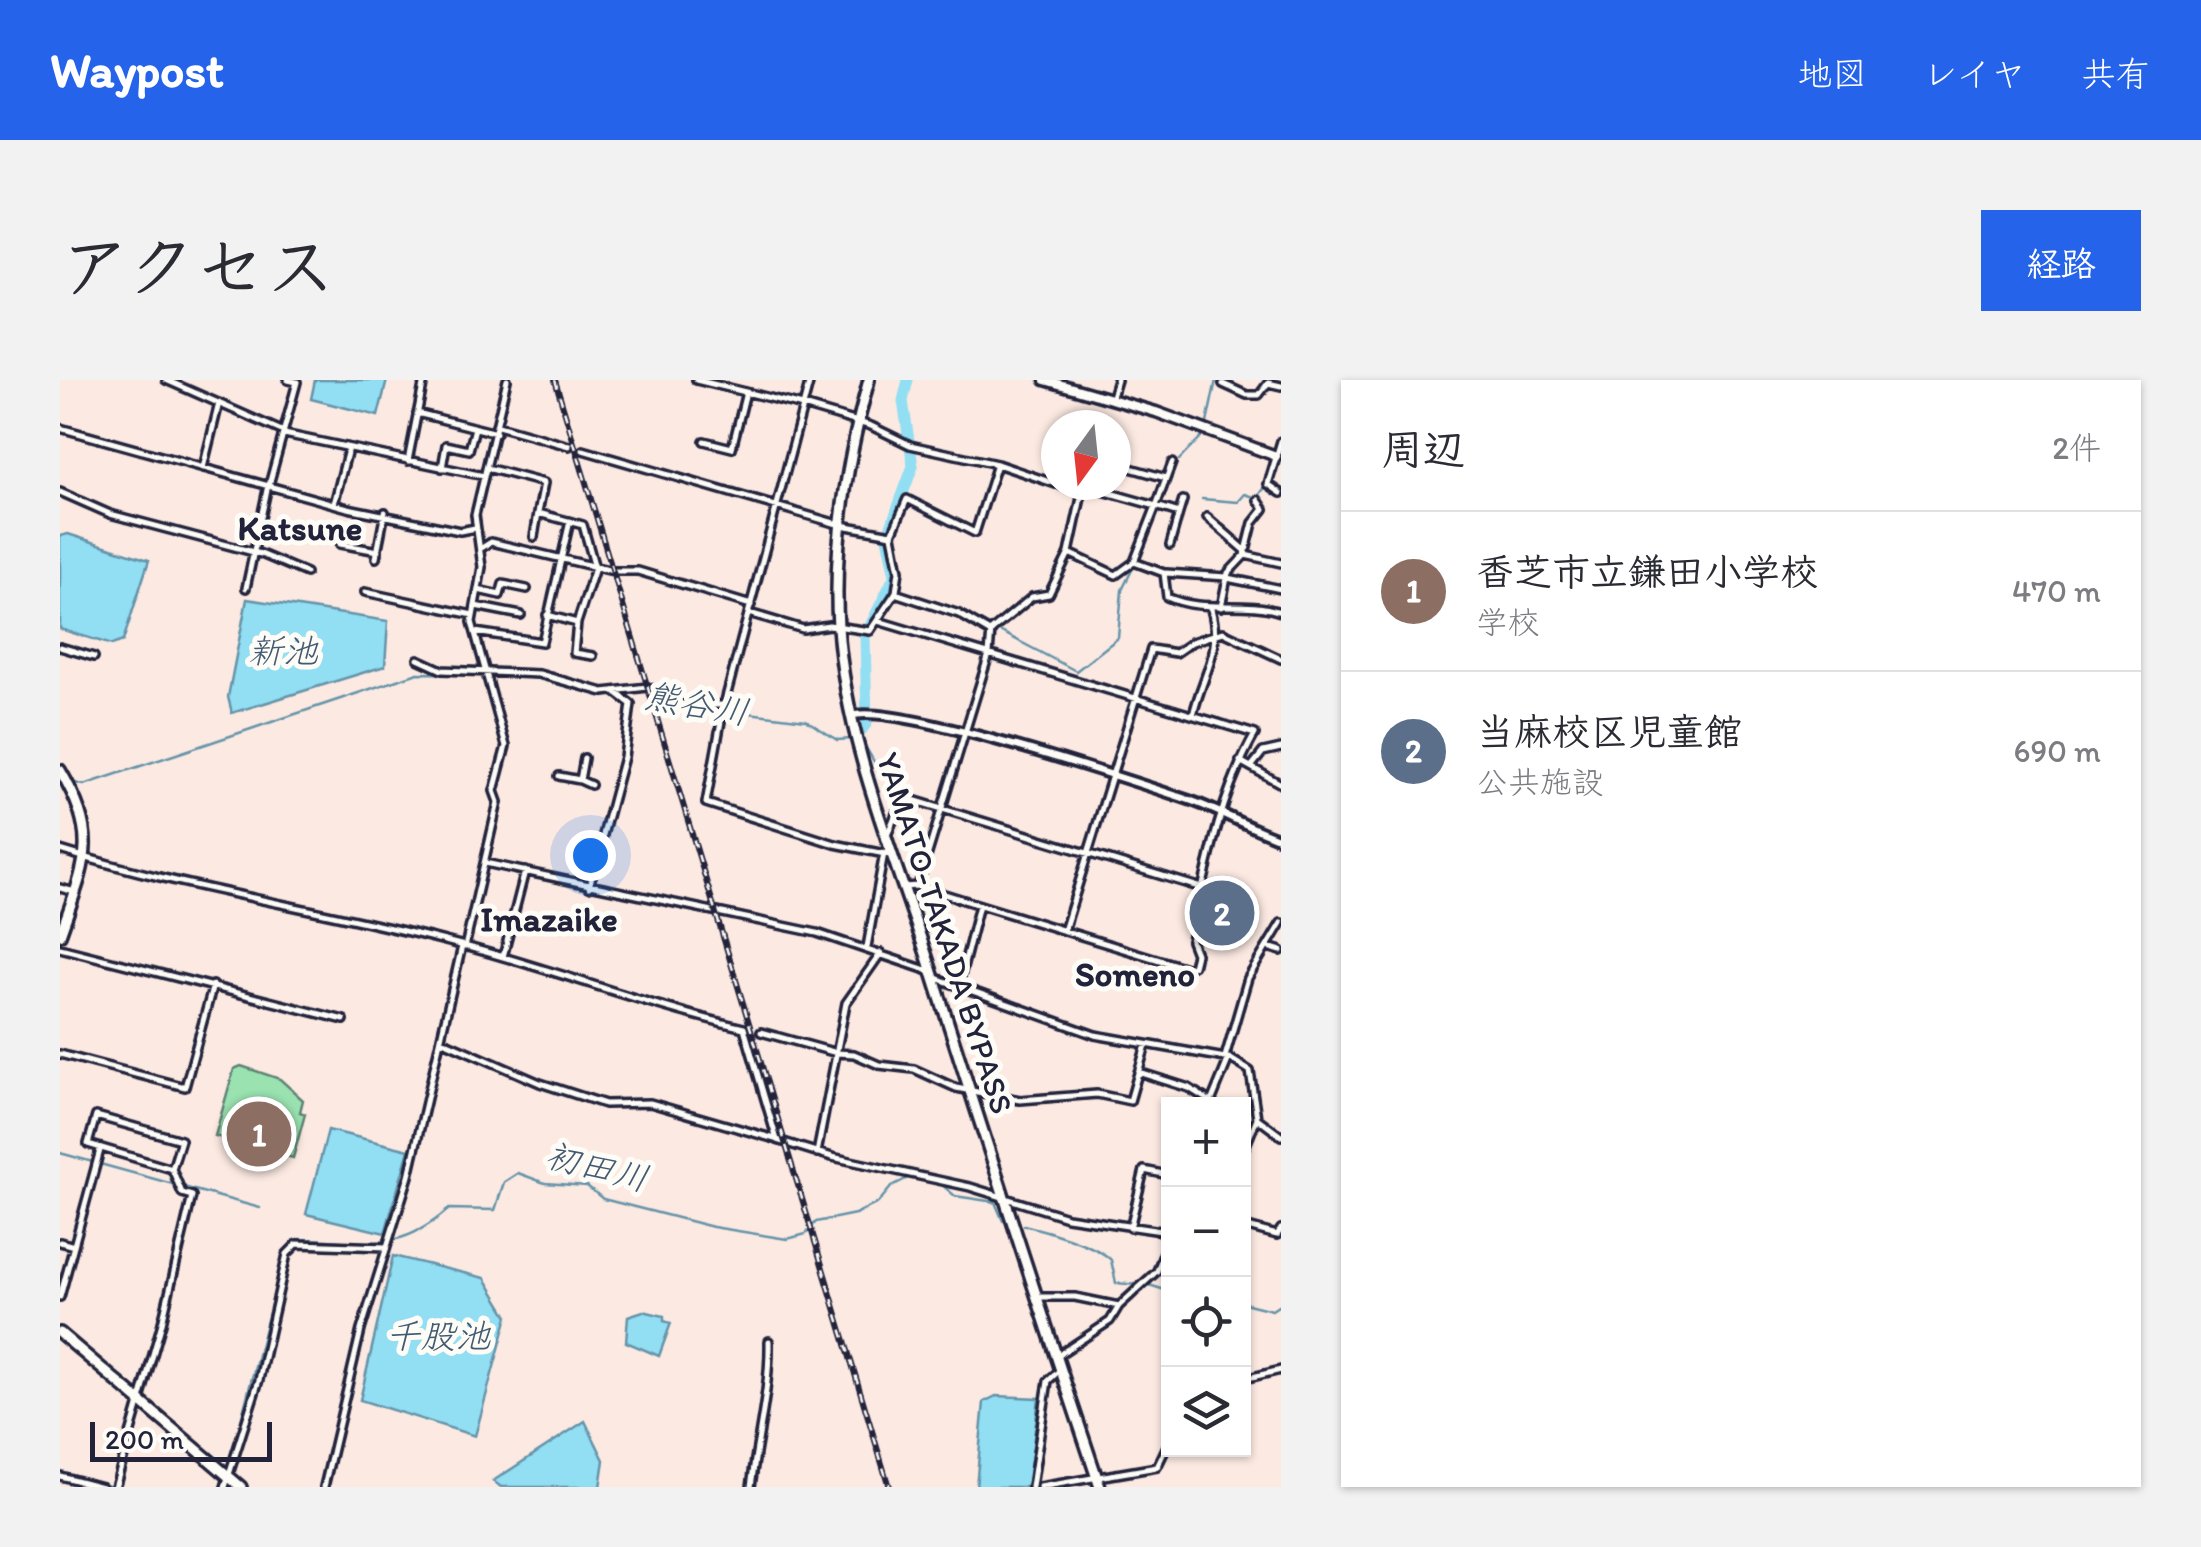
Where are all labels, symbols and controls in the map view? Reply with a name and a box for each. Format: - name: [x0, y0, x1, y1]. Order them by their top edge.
- text: Waypost: [50, 41, 224, 99]
- text: 地図: [1797, 53, 1867, 95]
- text: レイヤ: [1922, 53, 2026, 95]
- text: 共有: [2081, 53, 2151, 95]
- button: 経路: [1981, 210, 2141, 311]
- text: アクセス: [60, 224, 336, 309]
- north arrow: [1041, 410, 1131, 500]
- text: 周辺: [1381, 424, 1465, 475]
- text: 2件: [2052, 429, 2101, 467]
- district label: Katsune: [238, 507, 363, 549]
- text: 香芝市立鎌田小学校: [1476, 549, 1818, 595]
- text: 1: [1406, 572, 1421, 610]
- text: 470 m: [2012, 572, 2101, 610]
- text: 学校: [1476, 603, 1540, 641]
- water label: 新池: [248, 630, 319, 672]
- water label: 熊谷川: [642, 674, 752, 734]
- text: 当麻校区児童館: [1476, 709, 1742, 755]
- text: 2: [1405, 732, 1422, 770]
- text: 690 m: [2014, 732, 2101, 770]
- street label: YAMATO-TAKADA BYPASS: [869, 748, 1021, 1118]
- text: 公共施設: [1476, 763, 1604, 801]
- your location: [565, 830, 616, 881]
- pin: 2: [1190, 876, 1254, 950]
- district label: Imazaike: [480, 898, 618, 940]
- district label: Someno: [1075, 953, 1195, 995]
- pin: 1: [226, 1096, 292, 1172]
- map controls: [1161, 1097, 1251, 1457]
- button: +: [1161, 1097, 1251, 1187]
- water label: 初田川: [541, 1134, 653, 1200]
- button: −: [1161, 1187, 1251, 1277]
- button: locate: [1161, 1277, 1251, 1367]
- water label: 千股池: [385, 1315, 491, 1357]
- button: layers: [1161, 1367, 1251, 1457]
- scale bar: [90, 1417, 272, 1462]
- text: 200 m: [105, 1422, 184, 1456]

